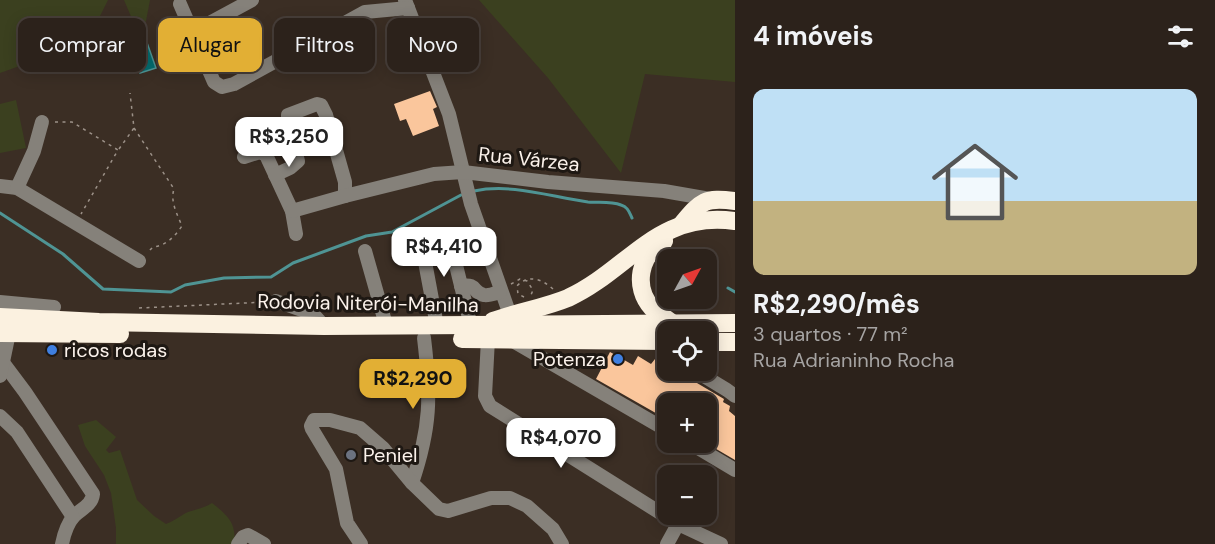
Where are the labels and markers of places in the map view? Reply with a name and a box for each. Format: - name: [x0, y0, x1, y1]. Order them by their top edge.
- pin: R$3,250: [234, 117, 344, 168]
- pin: R$4,410: [389, 227, 499, 278]
- place label: ricos rodas: [64, 337, 167, 363]
- marker: ricos rodas: [45, 343, 59, 357]
- place label: Potenza: [533, 346, 606, 372]
- marker: Potenza: [611, 352, 625, 366]
- pin: R$2,290: [358, 359, 468, 410]
- pin: R$4,070: [506, 418, 616, 469]
- place label: Peniel: [363, 442, 417, 468]
- marker: Peniel: [344, 448, 358, 462]

